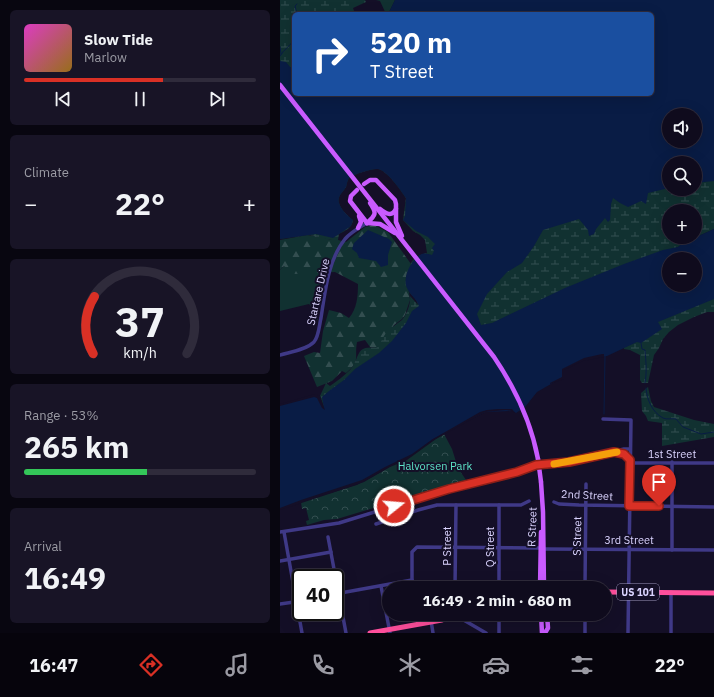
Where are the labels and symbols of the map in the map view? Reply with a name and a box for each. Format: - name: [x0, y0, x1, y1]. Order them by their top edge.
- street label: Startare Drive: [304, 257, 332, 327]
- street label: 1st Street: [648, 447, 696, 461]
- park label: Halvorsen Park: [398, 459, 472, 473]
- pin: [642, 465, 676, 506]
- position arrow: [373, 485, 415, 527]
- street label: 2nd Street: [561, 487, 613, 503]
- street label: R Street: [524, 507, 540, 547]
- street label: S Street: [570, 516, 584, 556]
- street label: P Street: [440, 526, 454, 566]
- street label: Q Street: [483, 527, 497, 567]
- street label: 3rd Street: [604, 533, 654, 547]
- speed limit sign: 40: [292, 569, 344, 621]
- road number: US 101: [617, 584, 659, 600]

